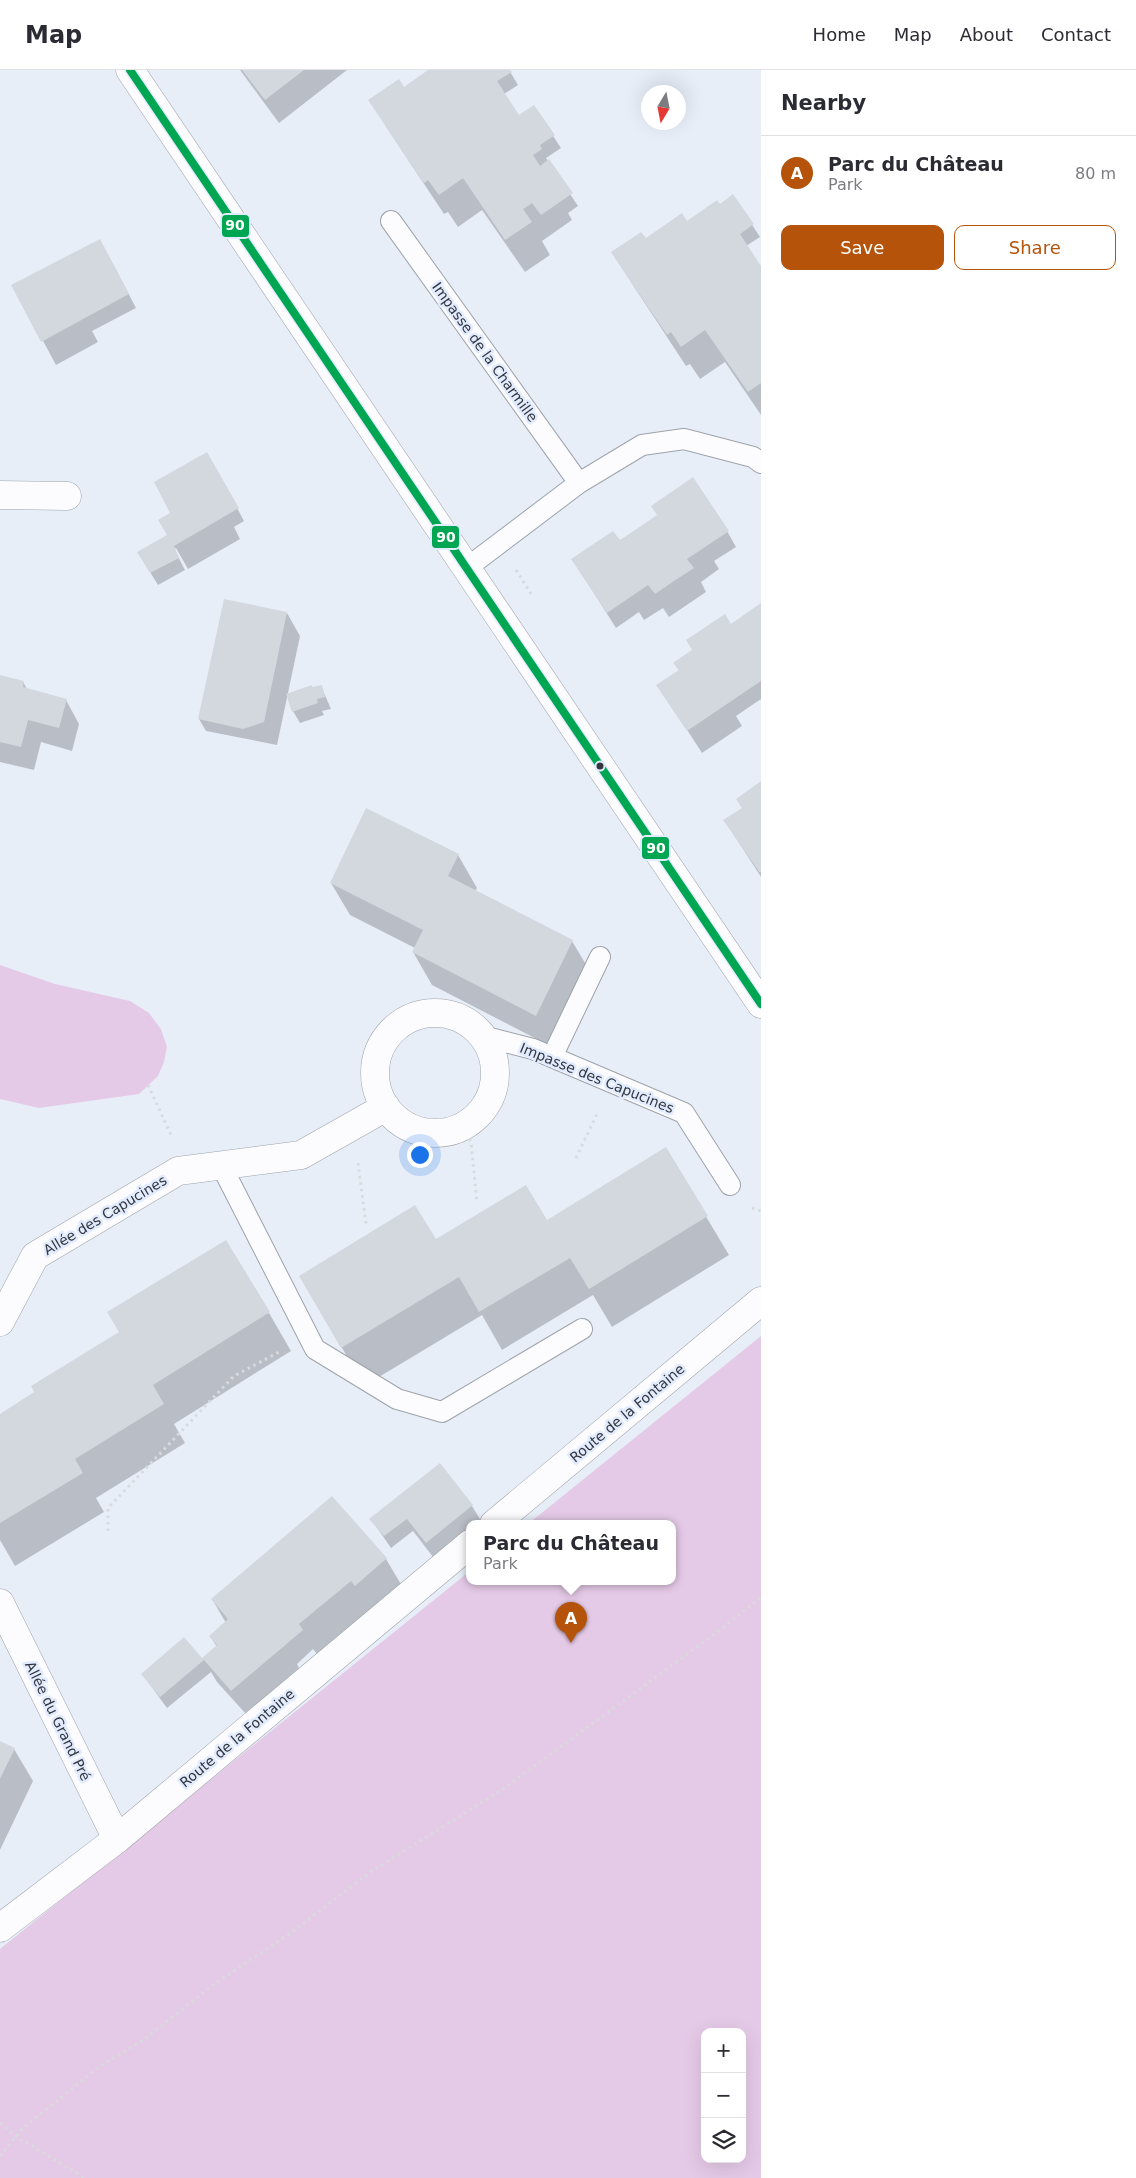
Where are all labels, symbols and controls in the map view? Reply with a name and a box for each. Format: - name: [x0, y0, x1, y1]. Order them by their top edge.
- text: Map: [25, 21, 82, 49]
- text: Home: [813, 24, 866, 45]
- text: Map: [894, 24, 932, 45]
- text: About: [960, 24, 1013, 45]
- text: Contact: [1041, 24, 1111, 45]
- north arrow: [641, 85, 686, 130]
- text: Nearby: [781, 91, 866, 115]
- text: Parc du Château: [828, 153, 1004, 175]
- text: A: [791, 164, 803, 183]
- text: 80 m: [1075, 164, 1116, 183]
- text: Park: [828, 175, 863, 194]
- line badge: 90: [221, 214, 250, 238]
- text: 90: [225, 217, 245, 233]
- button: Save: [781, 225, 944, 270]
- button: Share: [954, 225, 1116, 270]
- street label: Impasse de la Charmille: [429, 279, 541, 425]
- line badge: 90: [431, 525, 460, 549]
- text: 90: [436, 529, 456, 545]
- unlabelled marker: [595, 761, 605, 771]
- line badge: 90: [641, 836, 670, 860]
- text: 90: [646, 840, 666, 856]
- street label: Impasse des Capucines: [518, 1040, 676, 1116]
- your location: [407, 1142, 433, 1168]
- street label: Allée des Capucines: [41, 1172, 169, 1258]
- street label: Route de la Fontaine: [567, 1360, 687, 1466]
- popup: [466, 1520, 676, 1585]
- text: Parc du Château: [483, 1532, 659, 1554]
- text: Park: [483, 1554, 518, 1573]
- pin: A: [555, 1602, 587, 1643]
- street label: Allée du Grand Pré: [22, 1659, 94, 1783]
- street label: Route de la Fontaine: [177, 1685, 297, 1791]
- map controls: [701, 2028, 746, 2163]
- button: +: [701, 2028, 746, 2073]
- button: −: [701, 2073, 746, 2118]
- button: layers: [701, 2118, 746, 2163]

